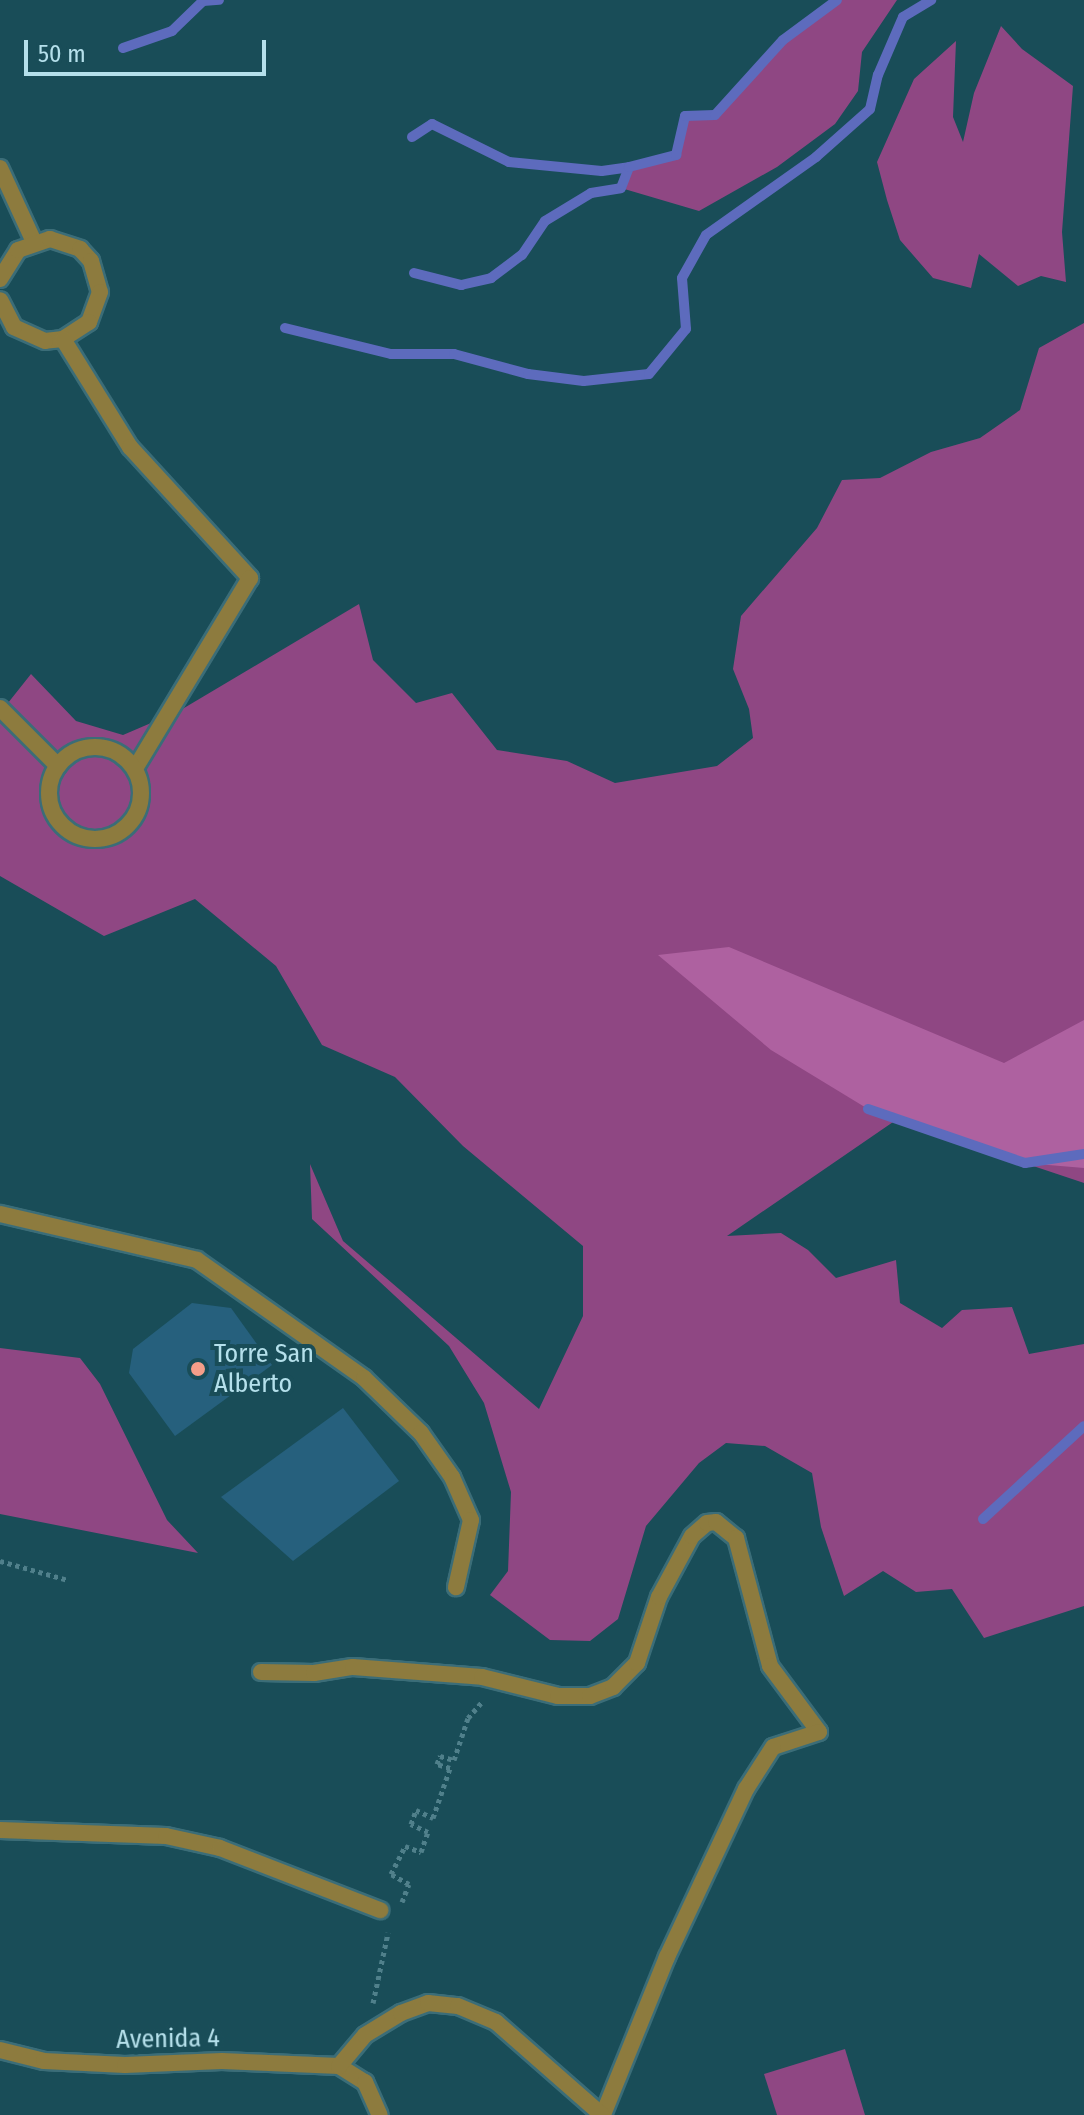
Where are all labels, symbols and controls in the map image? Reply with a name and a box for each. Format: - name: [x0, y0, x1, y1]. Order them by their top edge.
- scale bar: [28, 24, 270, 74]
- text: 50 m: [38, 40, 86, 68]
- place label: Torre San Alberto: [214, 1338, 314, 1400]
- marker: Torre San Alberto: [189, 1360, 207, 1378]
- street label: Avenida 4: [116, 2022, 220, 2056]

